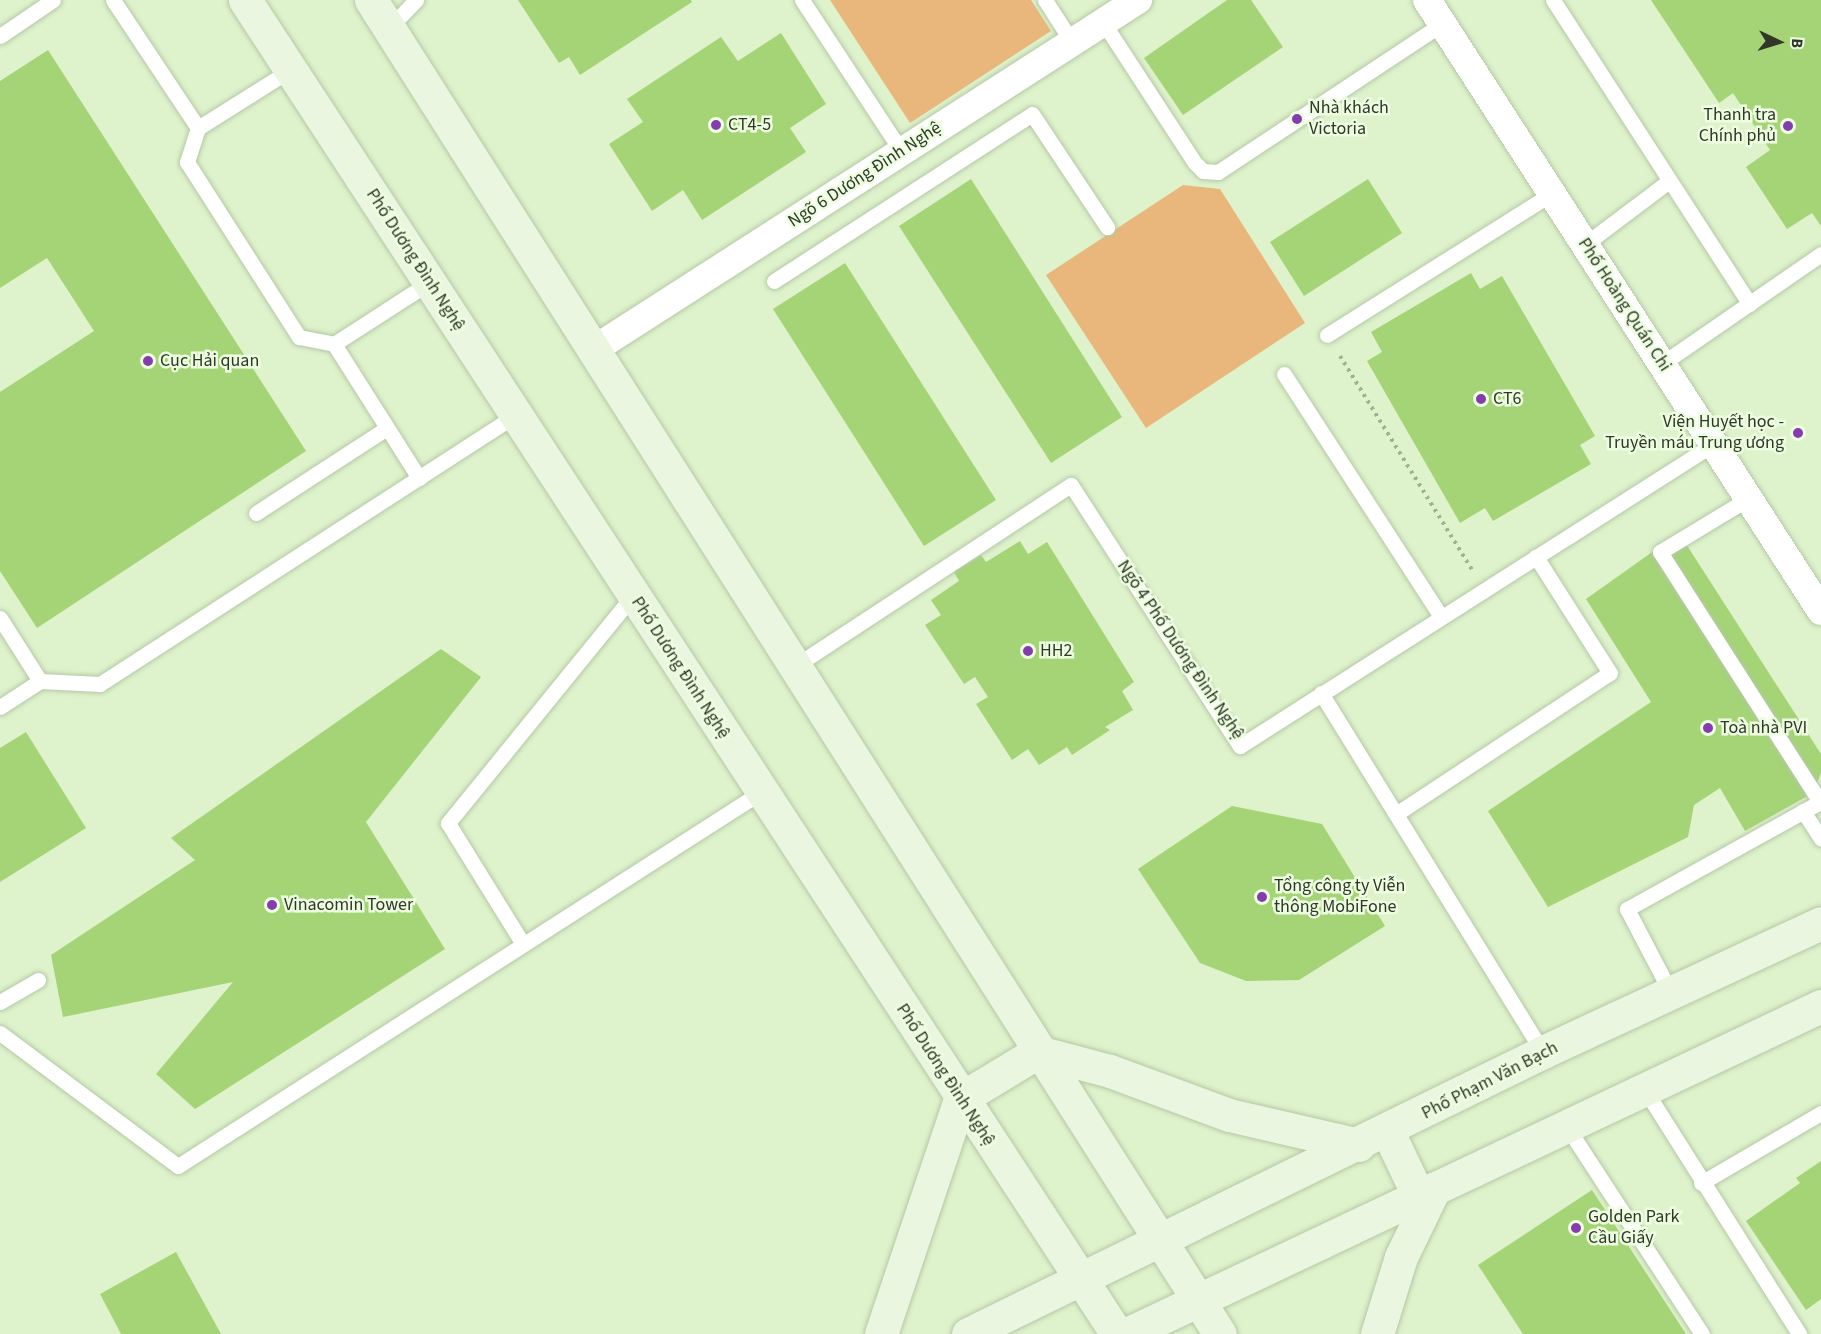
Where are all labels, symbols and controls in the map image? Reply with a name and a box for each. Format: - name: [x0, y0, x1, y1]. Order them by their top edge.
- north arrow: [1749, 12, 1809, 72]
- text: B: [1786, 38, 1808, 49]
- place label: Nhà khách Victoria: [1309, 98, 1389, 140]
- place label: Thanh tra Chính phủ: [1699, 105, 1776, 148]
- marker: Nhà khách Victoria: [1290, 112, 1304, 126]
- place label: CT4-5: [728, 114, 771, 136]
- street label: Ngõ 6 Dương Đình Nghệ: [784, 117, 946, 233]
- marker: CT4-5: [709, 118, 723, 132]
- marker: Thanh tra Chính phủ: [1781, 119, 1795, 133]
- street label: Phố Dương Đình Nghệ: [361, 185, 469, 335]
- street label: Phố Hoàng Quán Chi: [1573, 234, 1675, 376]
- place label: Cục Hải quan: [160, 350, 259, 372]
- marker: Cục Hải quan: [141, 354, 155, 368]
- place label: CT6: [1493, 388, 1522, 410]
- marker: CT6: [1474, 392, 1488, 406]
- place label: Viện Huyết học - Truyền máu Trung ương: [1605, 412, 1784, 454]
- marker: Viện Huyết học - Truyền máu Trung ương: [1789, 424, 1807, 442]
- street label: Ngõ 4 Phố Dương Đình Nghệ: [1112, 556, 1248, 744]
- street label: Phố Dương Đình Nghệ: [626, 593, 734, 743]
- place label: HH2: [1040, 640, 1072, 662]
- marker: HH2: [1021, 644, 1035, 658]
- place label: Toà nhà PVI: [1720, 717, 1807, 739]
- marker: Toà nhà PVI: [1701, 721, 1715, 735]
- place label: Tổng công ty Viễn thông MobiFone: [1274, 876, 1405, 918]
- marker: Tổng công ty Viễn thông MobiFone: [1255, 890, 1269, 904]
- place label: Vinacomin Tower: [284, 894, 413, 916]
- marker: Vinacomin Tower: [265, 898, 279, 912]
- street label: Phố Dương Đình Nghệ: [891, 1000, 999, 1150]
- street label: Phố Phạm Văn Bạch: [1418, 1037, 1562, 1125]
- place label: Golden Park Cầu Giấy: [1588, 1207, 1679, 1250]
- marker: Golden Park Cầu Giấy: [1569, 1221, 1583, 1235]

